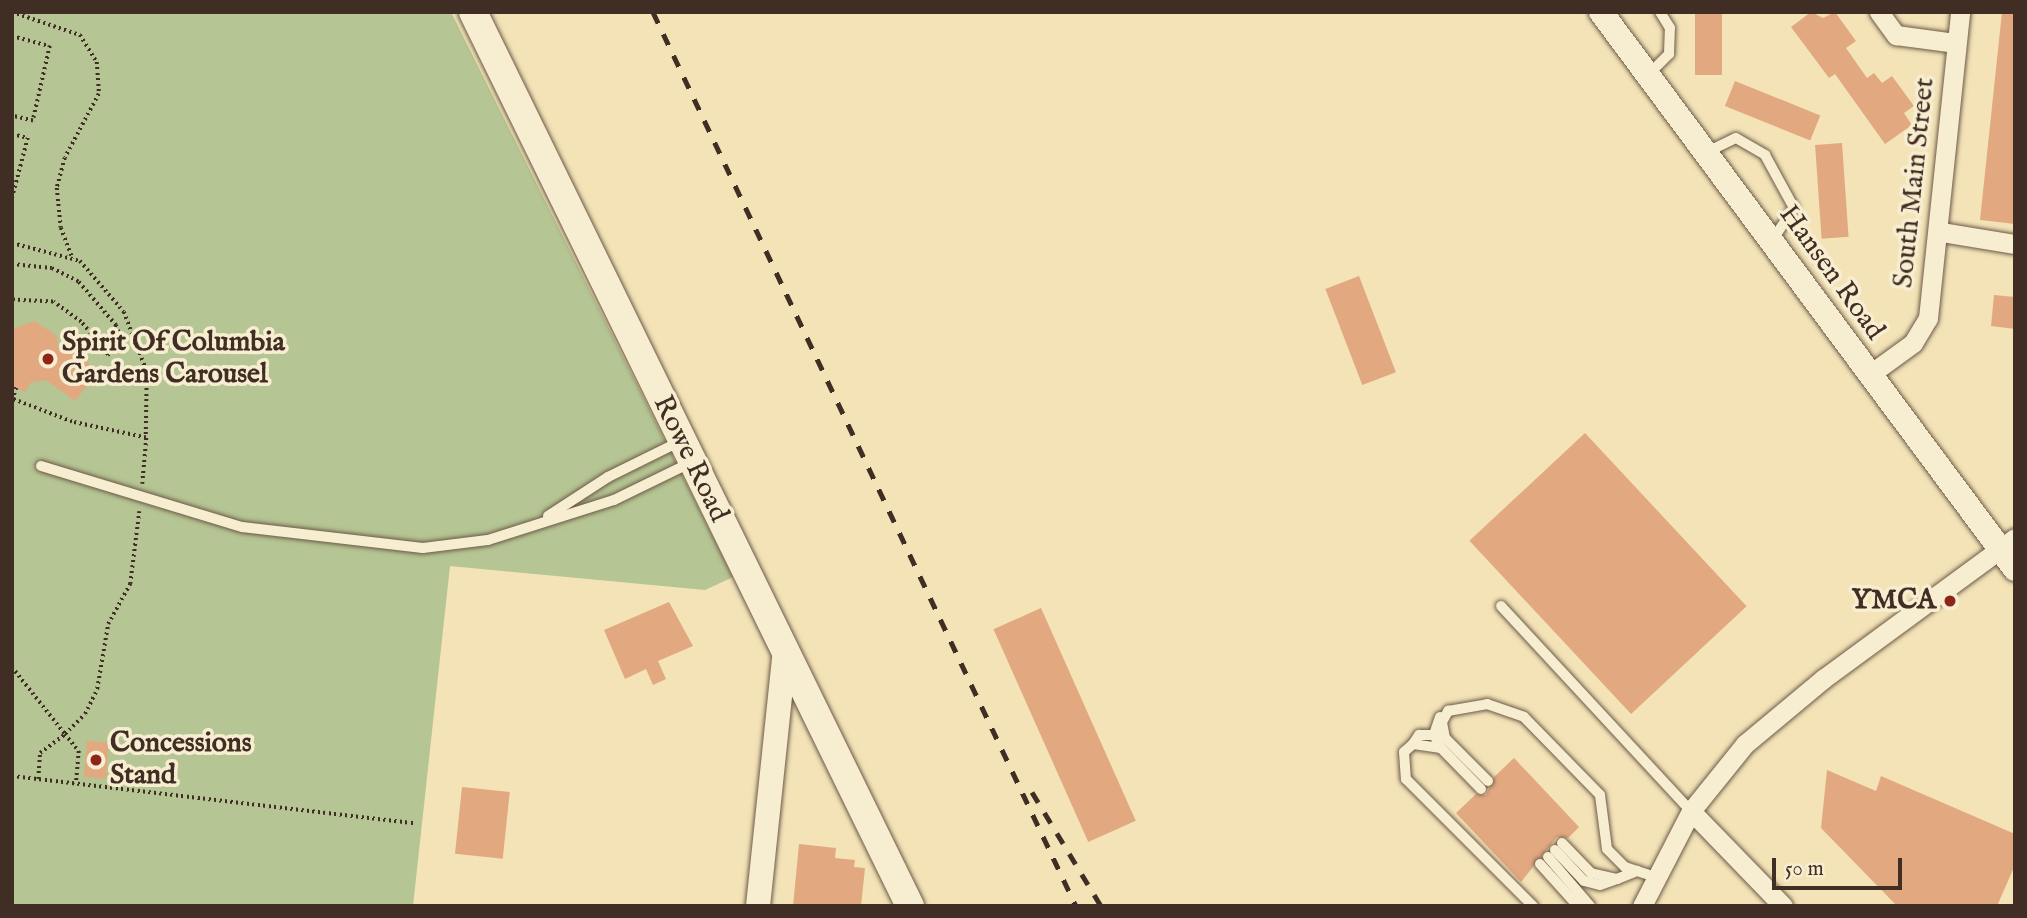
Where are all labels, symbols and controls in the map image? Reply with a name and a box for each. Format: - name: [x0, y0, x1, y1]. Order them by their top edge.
- street label: South Main Street: [1887, 76, 1943, 290]
- street label: Hansen Road: [1771, 199, 1891, 347]
- place label: Spirit Of Columbia Gardens Carousel: [62, 326, 285, 392]
- marker: Spirit Of Columbia Gardens Carousel: [40, 351, 56, 367]
- street label: Rowe Road: [645, 390, 735, 528]
- place label: YMCA: [1852, 584, 1936, 618]
- marker: YMCA: [1942, 593, 1958, 609]
- place label: Concessions Stand: [110, 727, 252, 793]
- marker: Concessions Stand: [88, 752, 104, 768]
- scale bar: [1775, 844, 1904, 888]
- text: 50 m: [1785, 856, 1824, 883]

